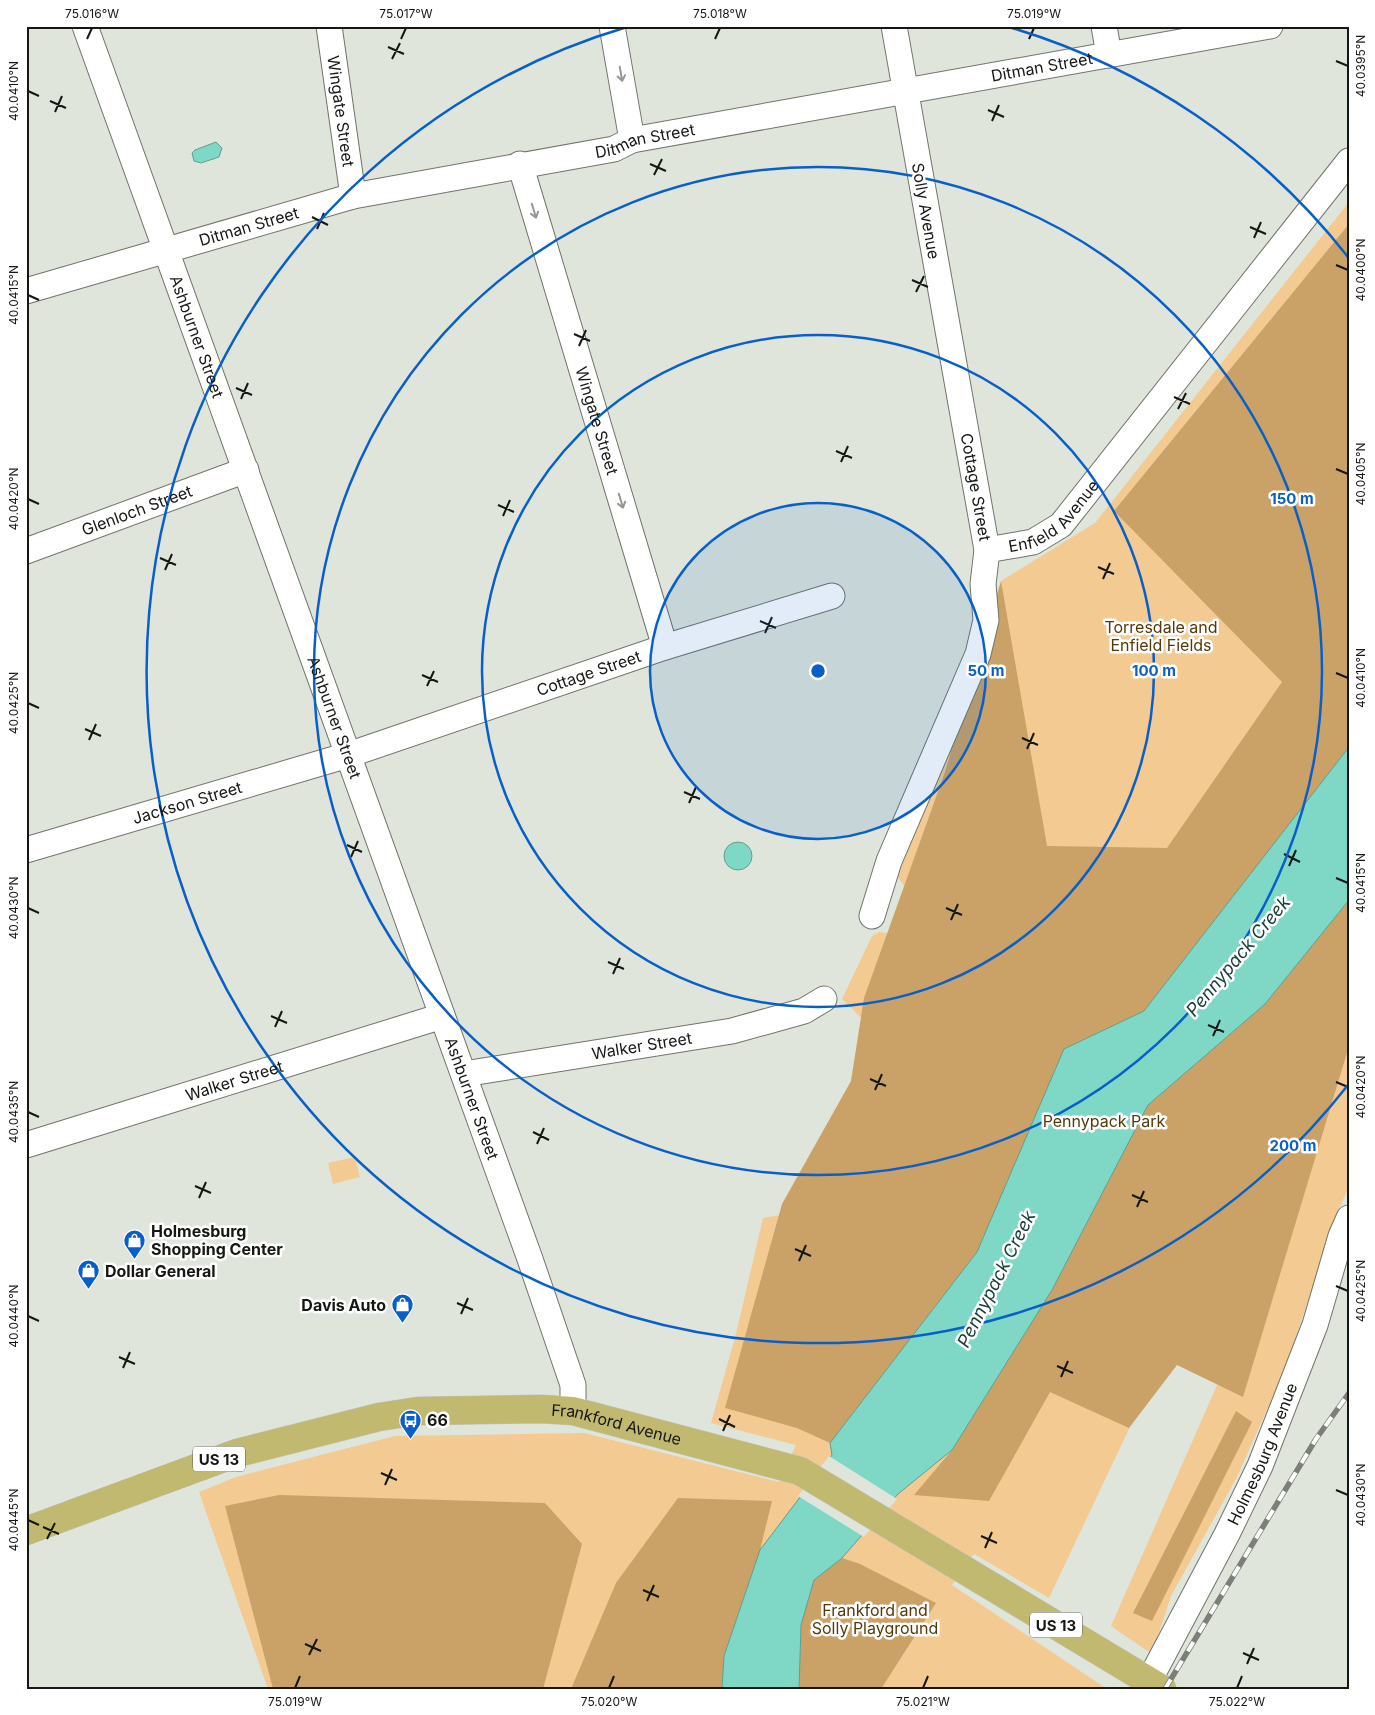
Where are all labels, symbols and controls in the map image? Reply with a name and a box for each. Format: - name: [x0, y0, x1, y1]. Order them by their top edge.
- text: 75.016°W: [65, 6, 119, 21]
- text: 75.017°W: [379, 6, 433, 21]
- text: 75.018°W: [693, 6, 747, 21]
- text: 75.019°W: [1007, 6, 1061, 21]
- text: 40.0395°N: [1353, 35, 1368, 97]
- street label: Ditman Street: [989, 48, 1094, 86]
- street label: Wingate Street: [323, 54, 359, 168]
- text: 40.0410°N: [6, 61, 21, 121]
- one-way arrow: [616, 66, 626, 82]
- street label: Ditman Street: [593, 119, 696, 162]
- street label: Solly Avenue: [908, 161, 944, 261]
- street label: Ditman Street: [197, 202, 301, 250]
- one-way arrow: [530, 203, 540, 219]
- text: 40.0400°N: [1353, 238, 1368, 302]
- text: 40.0415°N: [6, 265, 21, 325]
- street label: Ashburner Street: [166, 272, 228, 400]
- street label: Wingate Street: [571, 364, 623, 477]
- street label: Cottage Street: [957, 431, 995, 543]
- text: 40.0405°N: [1353, 443, 1368, 505]
- text: 40.0420°N: [6, 468, 21, 530]
- street label: Enfield Avenue: [1007, 476, 1103, 556]
- street label: Glenloch Street: [79, 481, 195, 540]
- text: 150 m: [1270, 489, 1314, 508]
- one-way arrow: [616, 492, 626, 508]
- park label: Torresdale and Enfield Fields: [1104, 617, 1218, 655]
- street label: Cottage Street: [534, 646, 644, 700]
- text: 40.0410°N: [1353, 648, 1368, 708]
- street label: Ashburner Street: [303, 653, 366, 781]
- text: 50 m: [968, 661, 1004, 680]
- text: 100 m: [1132, 661, 1176, 680]
- centre of rings: [809, 662, 827, 680]
- text: 40.0425°N: [6, 672, 21, 734]
- street label: Jackson Street: [130, 777, 244, 828]
- text: 40.0415°N: [1353, 853, 1368, 913]
- text: 40.0430°N: [6, 877, 21, 939]
- water label: Pennypack Creek: [1182, 891, 1295, 1020]
- street label: Walker Street: [590, 1028, 693, 1063]
- street label: Ashburner Street: [441, 1034, 503, 1162]
- street label: Walker Street: [183, 1056, 286, 1105]
- text: 40.0420°N: [1353, 1056, 1368, 1118]
- text: 40.0435°N: [6, 1081, 21, 1143]
- park label: Pennypack Park: [1043, 1111, 1166, 1131]
- text: 200 m: [1270, 1136, 1316, 1155]
- water label: Pennypack Creek: [952, 1206, 1040, 1351]
- place label: Holmesburg Shopping Center: [151, 1221, 283, 1259]
- shop icon: Holmesburg Shopping Center: [123, 1228, 147, 1259]
- shop icon: Dollar General: [77, 1259, 101, 1290]
- text: 40.0425°N: [1353, 1260, 1368, 1322]
- place label: Dollar General: [105, 1261, 216, 1281]
- text: 40.0440°N: [6, 1284, 21, 1348]
- shop icon: Davis Auto: [390, 1293, 414, 1324]
- place label: Davis Auto: [301, 1295, 386, 1315]
- street label: Holmesburg Avenue: [1223, 1380, 1301, 1528]
- street label: Frankford Avenue: [551, 1400, 684, 1449]
- bus stop icon: 66: [399, 1408, 423, 1439]
- place label: 66: [427, 1410, 448, 1430]
- road number: US 13: [193, 1446, 245, 1472]
- text: 40.0430°N: [1353, 1464, 1368, 1526]
- text: 40.0445°N: [6, 1488, 21, 1552]
- park label: Frankford and Solly Playground: [812, 1600, 938, 1638]
- road number: US 13: [1030, 1612, 1082, 1638]
- text: 75.019°W: [268, 1694, 322, 1709]
- text: 75.020°W: [581, 1694, 637, 1709]
- text: 75.021°W: [896, 1694, 950, 1709]
- text: 75.022°W: [1209, 1694, 1265, 1709]

